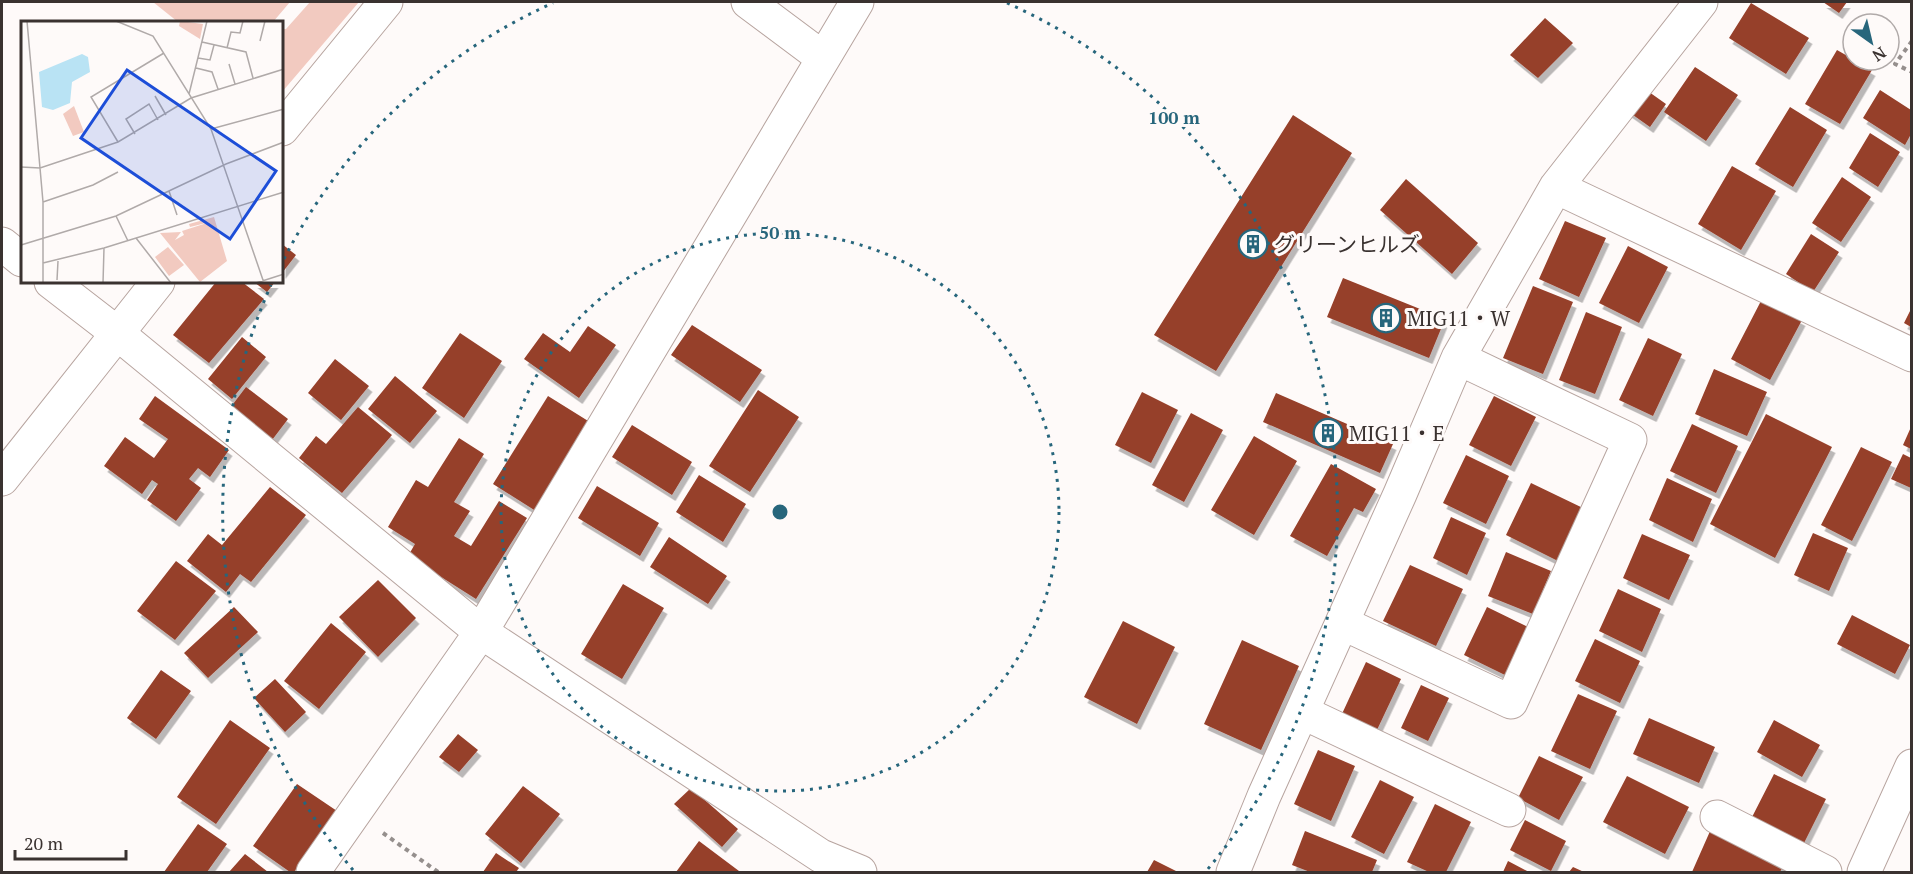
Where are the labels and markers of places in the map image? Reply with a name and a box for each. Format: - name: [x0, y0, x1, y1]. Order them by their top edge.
- building icon: グリーンヒルズ: [1237, 228, 1269, 260]
- place label: グリーンヒルズ: [1274, 230, 1420, 258]
- building icon: MIG11・W: [1370, 302, 1402, 334]
- place label: MIG11・W: [1407, 304, 1510, 332]
- building icon: MIG11・E: [1312, 417, 1344, 449]
- place label: MIG11・E: [1349, 419, 1445, 447]
- centre of rings: [770, 502, 790, 522]

